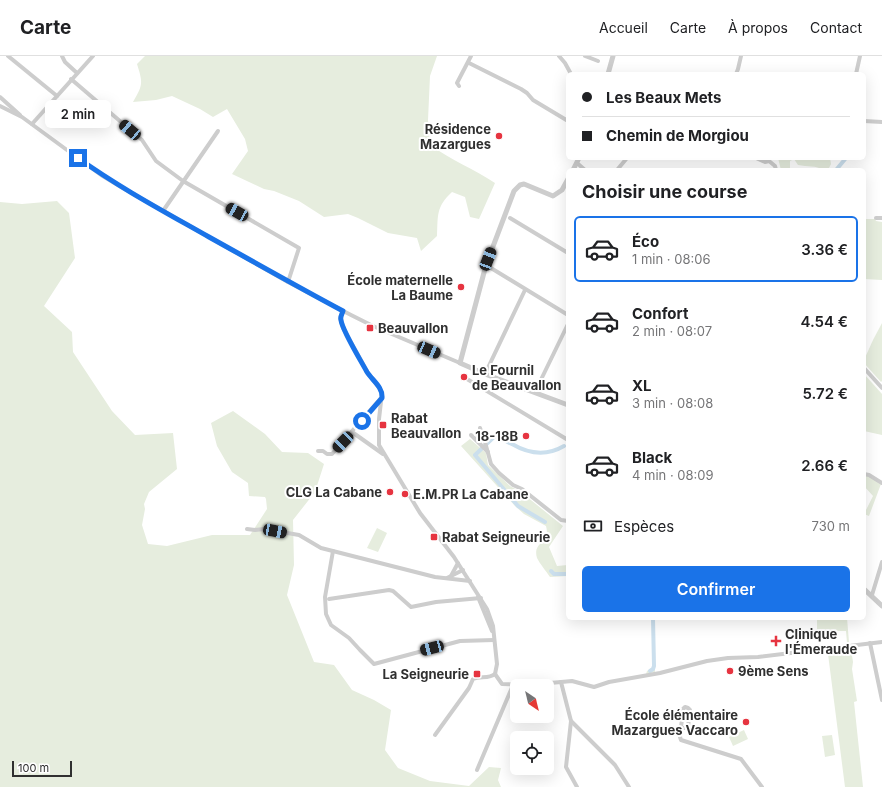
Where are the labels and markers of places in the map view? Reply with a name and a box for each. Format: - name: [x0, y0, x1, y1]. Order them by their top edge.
- place label: Résidence Mazargues: [420, 121, 491, 152]
- marker: Résidence Mazargues: [494, 131, 504, 141]
- place label: École maternelle La Baume: [347, 272, 453, 303]
- marker: École maternelle La Baume: [456, 282, 466, 292]
- place label: Beauvallon: [378, 320, 448, 336]
- marker: Beauvallon: [365, 323, 375, 333]
- place label: Le Fournil de Beauvallon: [472, 362, 561, 393]
- marker: Le Fournil de Beauvallon: [459, 372, 469, 382]
- place label: Rabat Beauvallon: [391, 410, 461, 441]
- marker: Rabat Beauvallon: [378, 420, 388, 430]
- place label: 18-18B: [475, 428, 518, 444]
- marker: 18-18B: [521, 431, 531, 441]
- place label: CLG La Cabane: [286, 484, 382, 500]
- place label: E.M.PR La Cabane: [413, 486, 529, 502]
- marker: CLG La Cabane: [385, 487, 395, 497]
- marker: E.M.PR La Cabane: [400, 489, 410, 499]
- place label: Rabat Seigneurie: [442, 529, 551, 545]
- marker: Rabat Seigneurie: [429, 532, 439, 542]
- place label: Clinique l'Émeraude: [785, 626, 857, 657]
- marker: Clinique l'Émeraude: [770, 635, 782, 647]
- place label: 9ème Sens: [738, 663, 809, 679]
- place label: La Seigneurie: [382, 666, 469, 682]
- marker: 9ème Sens: [725, 666, 735, 676]
- marker: La Seigneurie: [472, 669, 482, 679]
- place label: École élémentaire Mazargues Vaccaro: [612, 707, 738, 738]
- marker: École élémentaire Mazargues Vaccaro: [741, 717, 751, 727]

